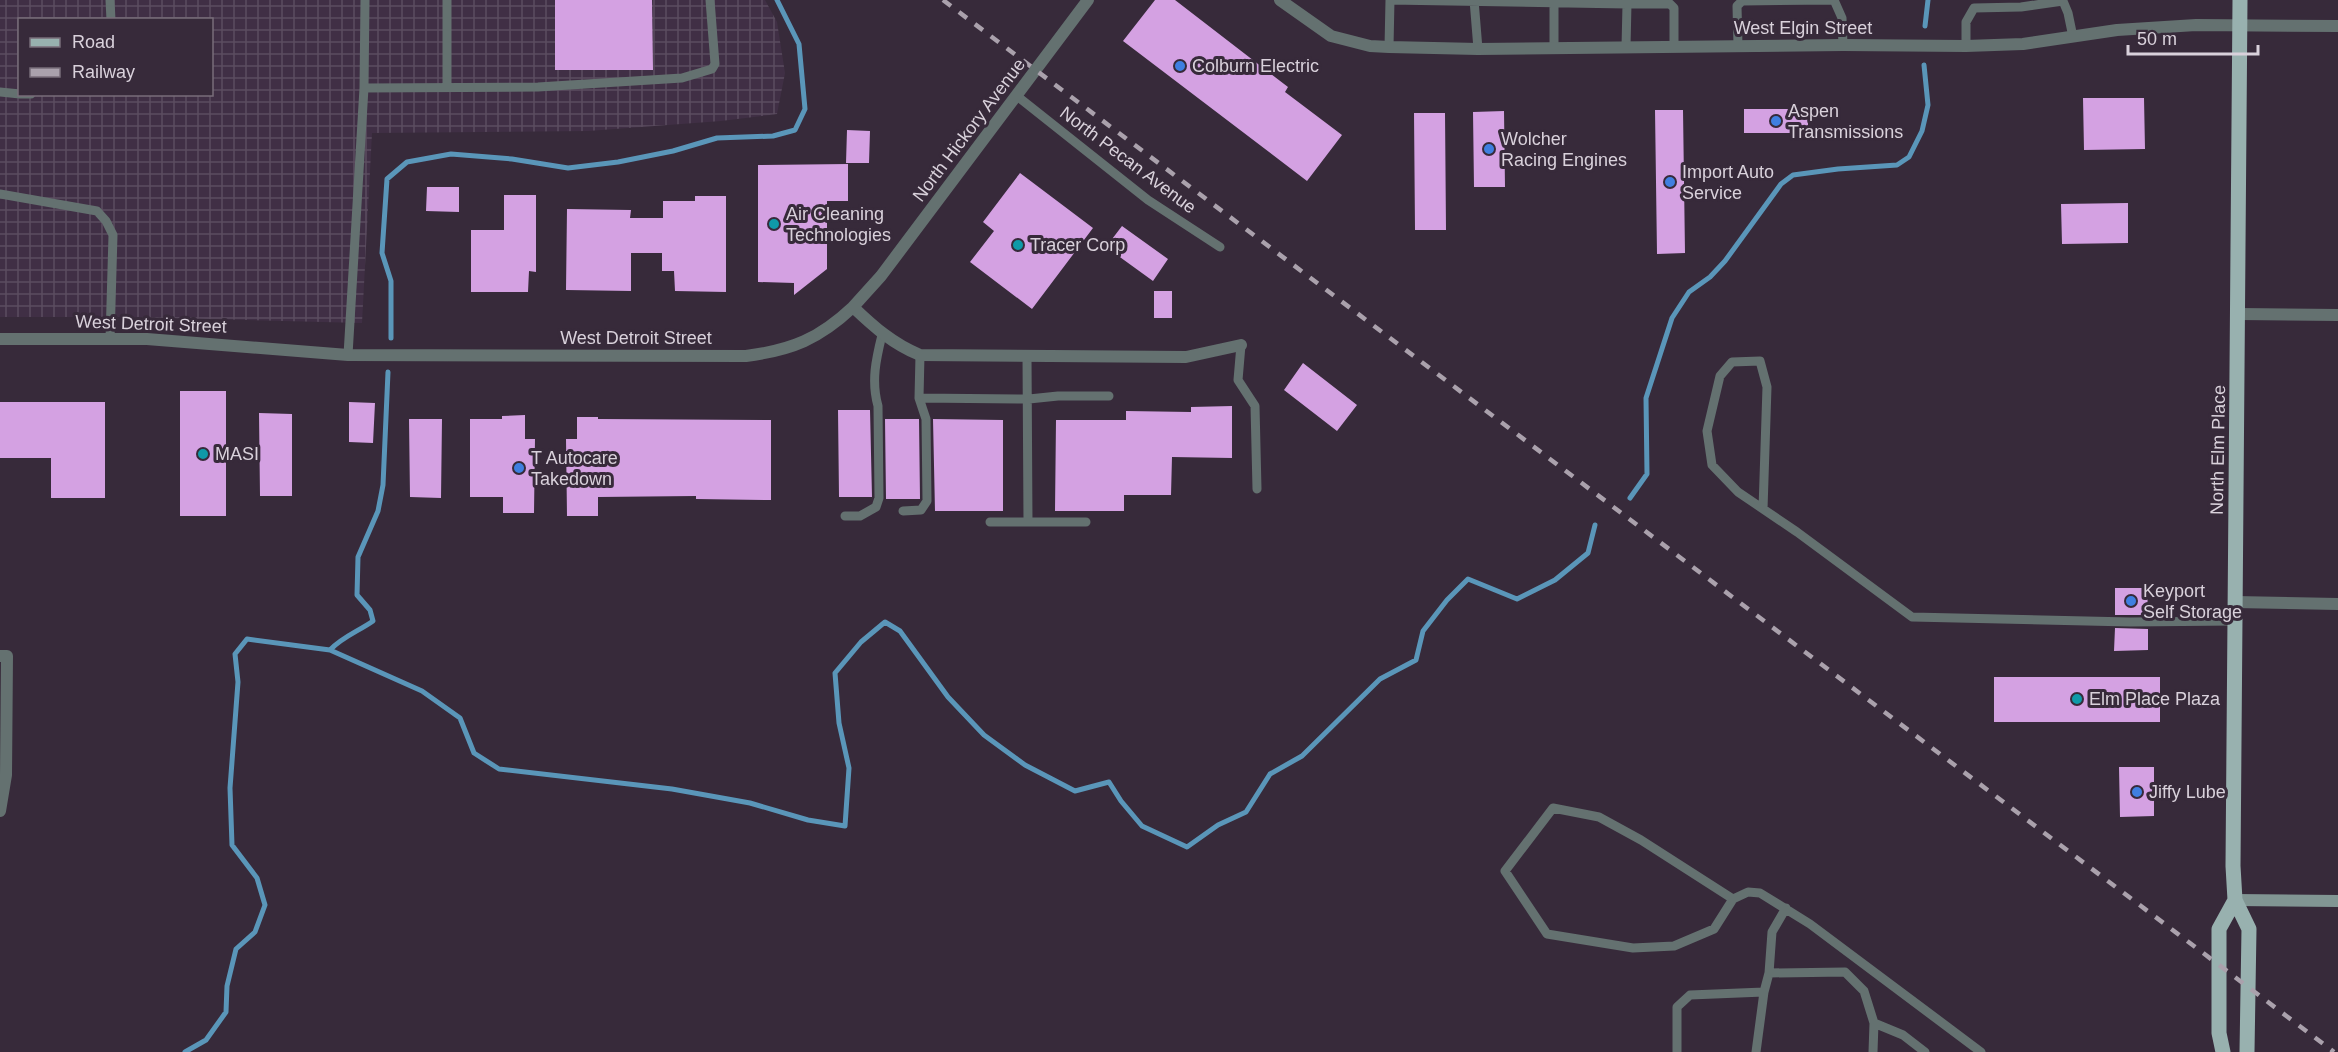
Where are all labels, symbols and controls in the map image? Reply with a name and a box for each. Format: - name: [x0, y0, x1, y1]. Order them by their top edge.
- legend: [18, 18, 213, 96]
- street label: West Elgin Street: [1734, 18, 1872, 38]
- scale bar: [2128, 18, 2258, 56]
- text: 50 m: [2137, 29, 2177, 49]
- text: Road: [72, 32, 115, 52]
- street label: North Hickory Avenue: [909, 55, 1029, 205]
- place label: Colburn Electric: [1192, 56, 1319, 76]
- marker: Colburn Electric: [1173, 59, 1187, 73]
- text: Railway: [72, 62, 135, 82]
- place label: Aspen Transmissions: [1788, 101, 1903, 142]
- street label: North Pecan Avenue: [1056, 102, 1200, 218]
- marker: Aspen Transmissions: [1769, 114, 1783, 128]
- place label: Wolcher Racing Engines: [1501, 129, 1627, 170]
- marker: Wolcher Racing Engines: [1482, 142, 1496, 156]
- place label: Import Auto Service: [1682, 162, 1774, 203]
- marker: Import Auto Service: [1663, 175, 1677, 189]
- place label: Air Cleaning Technologies: [786, 204, 891, 245]
- marker: Air Cleaning Technologies: [767, 217, 781, 231]
- place label: Tracer Corp: [1030, 235, 1125, 255]
- marker: Tracer Corp: [1011, 238, 1025, 252]
- street label: West Detroit Street: [75, 311, 227, 337]
- street label: West Detroit Street: [560, 328, 712, 348]
- street label: North Elm Place: [2207, 385, 2229, 515]
- place label: MASI: [215, 444, 259, 464]
- marker: MASI: [196, 447, 210, 461]
- place label: T Autocare Takedown: [531, 448, 618, 489]
- marker: T Autocare Takedown: [512, 461, 526, 475]
- place label: Keyport Self Storage: [2143, 581, 2242, 622]
- marker: Keyport Self Storage: [2124, 594, 2138, 608]
- place label: Elm Place Plaza: [2089, 689, 2221, 709]
- marker: Elm Place Plaza: [2070, 692, 2084, 706]
- place label: Jiffy Lube: [2149, 782, 2226, 802]
- marker: Jiffy Lube: [2130, 785, 2144, 799]

